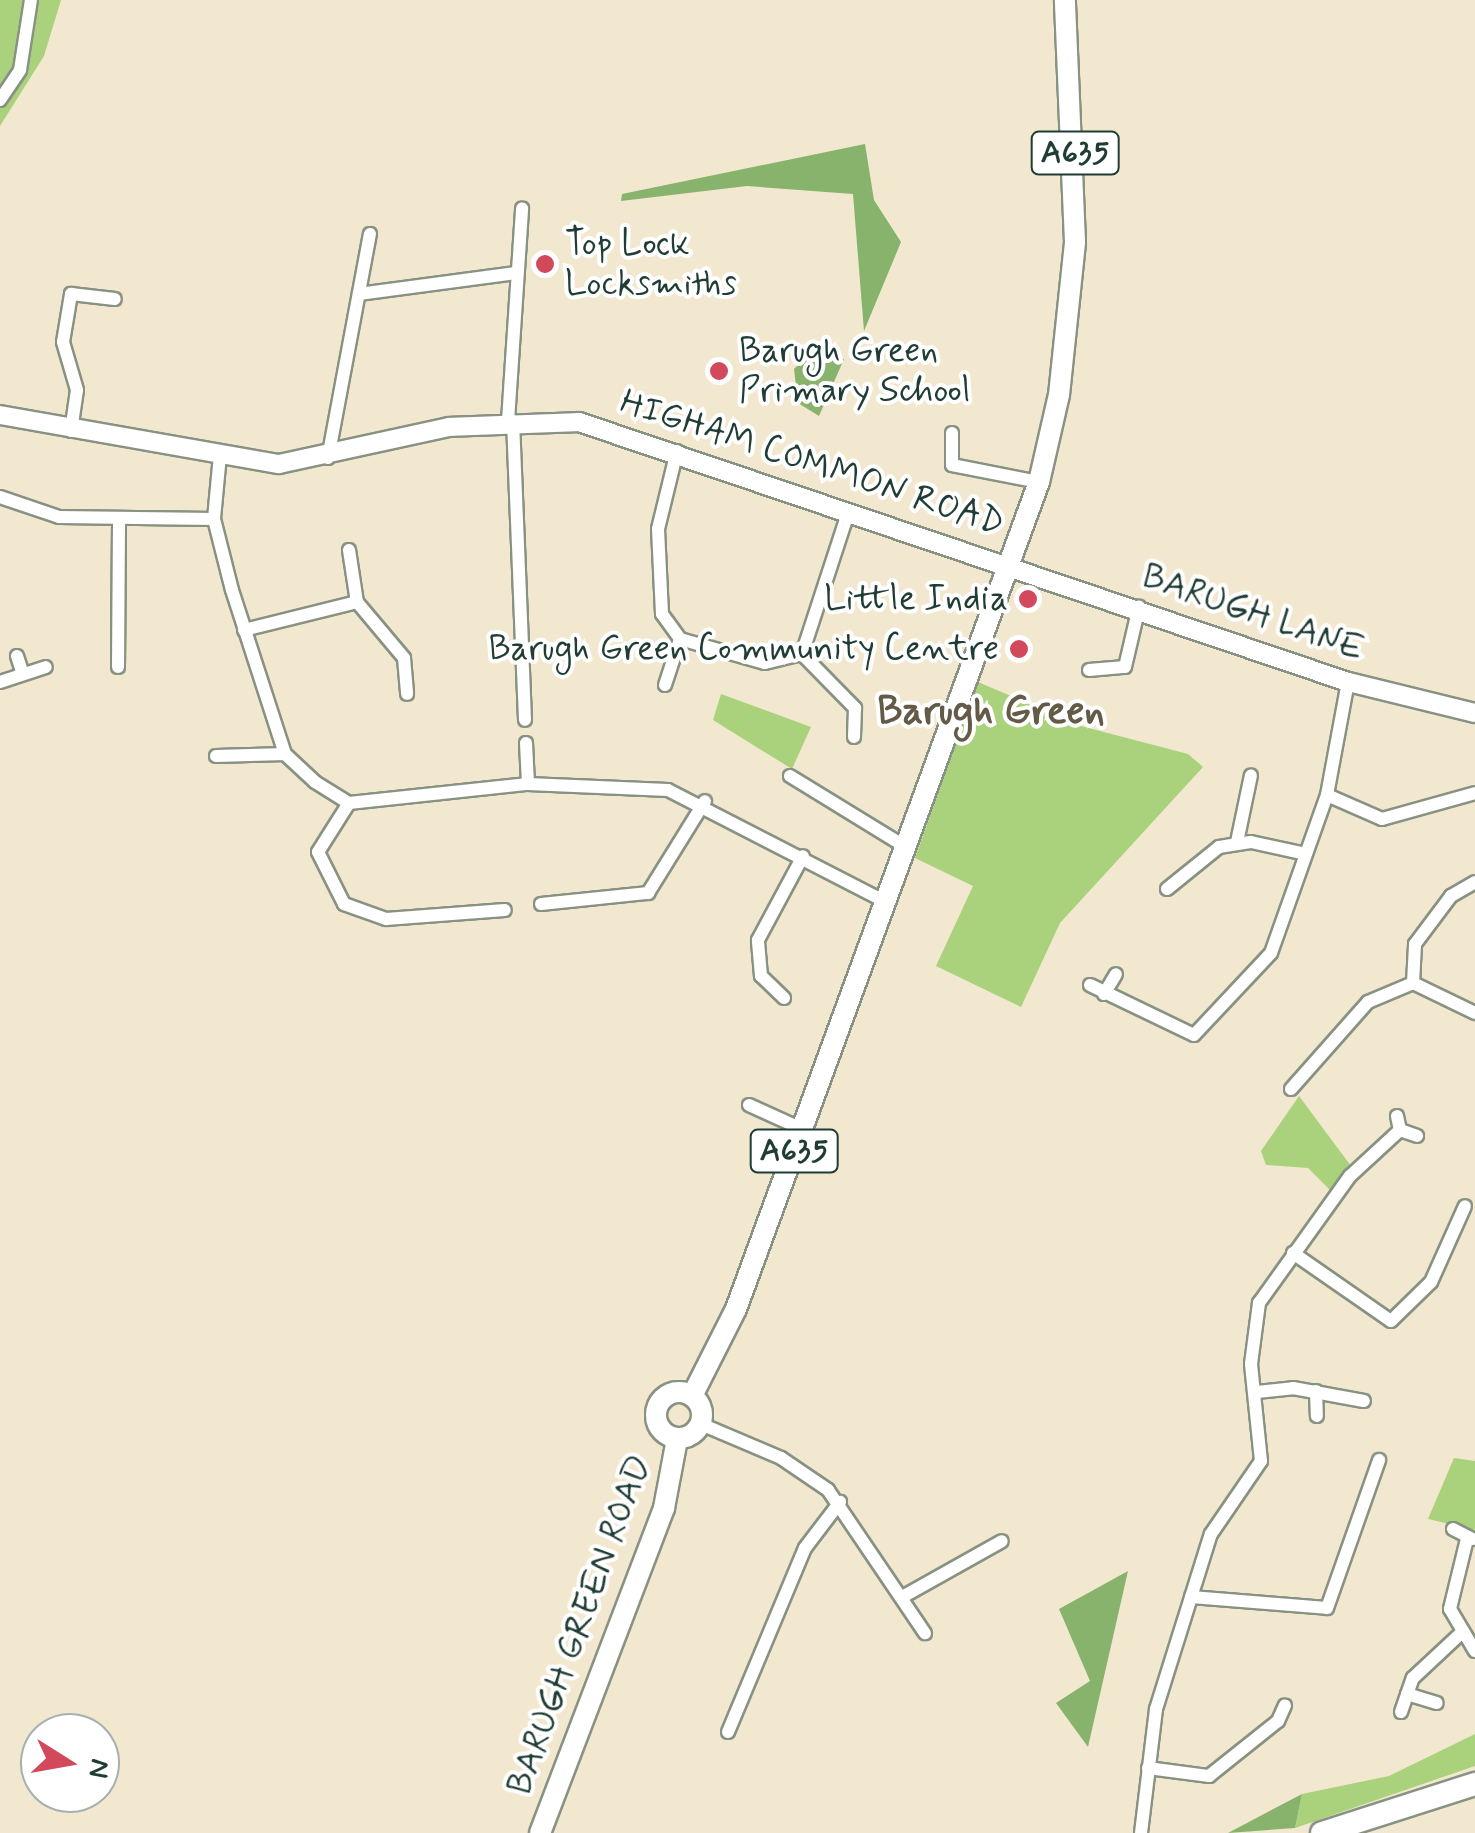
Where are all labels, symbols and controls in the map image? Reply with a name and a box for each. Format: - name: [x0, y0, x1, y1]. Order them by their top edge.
- road number: A635: [1030, 126, 1120, 180]
- place label: Top Lock Locksmiths: [565, 223, 737, 305]
- marker: Top Lock Locksmiths: [534, 253, 556, 275]
- place label: Barugh Green Primary School: [739, 330, 970, 412]
- marker: Barugh Green Primary School: [708, 360, 730, 382]
- street label: HIGHAM COMMON ROAD: [613, 381, 1011, 545]
- street label: BARUGH LANE: [1135, 555, 1371, 671]
- place label: Little India: [824, 578, 1008, 620]
- marker: Little India: [1017, 588, 1039, 610]
- place label: Barugh Green Community Centre: [486, 628, 999, 670]
- marker: Barugh Green Community Centre: [1008, 638, 1030, 660]
- district label: Barugh Green: [873, 688, 1109, 736]
- road number: A635: [749, 1124, 839, 1178]
- street label: BARUGH GREEN ROAD: [500, 1452, 660, 1798]
- north arrow: [20, 1713, 120, 1813]
- text: N: [78, 1756, 118, 1781]

